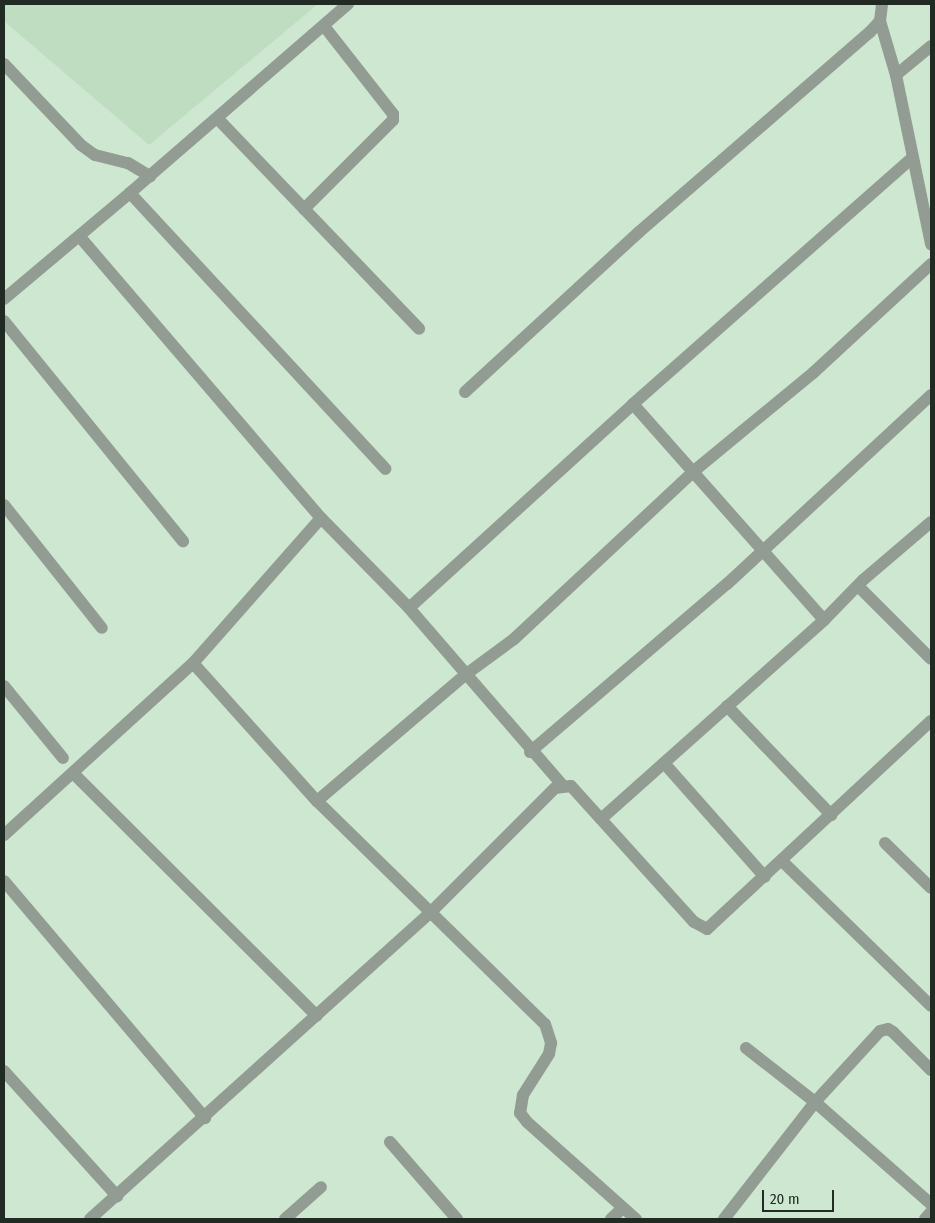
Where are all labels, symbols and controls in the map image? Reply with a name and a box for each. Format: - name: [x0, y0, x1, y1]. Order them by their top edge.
- scale bar: [765, 1180, 838, 1212]
- text: 20 m: [770, 1190, 800, 1208]

